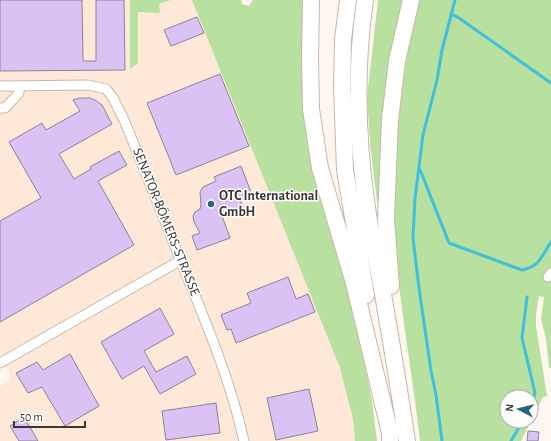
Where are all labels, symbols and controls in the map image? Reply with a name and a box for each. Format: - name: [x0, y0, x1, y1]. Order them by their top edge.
- street label: SENATOR-BÖMERS-STRASSE: [130, 145, 205, 298]
- place label: OTC International GmbH: [219, 189, 318, 219]
- marker: OTC International GmbH: [206, 199, 216, 209]
- north arrow: [499, 389, 539, 429]
- scale bar: [14, 403, 85, 429]
- text: N: [504, 403, 515, 412]
- text: 50 m: [20, 411, 43, 423]

